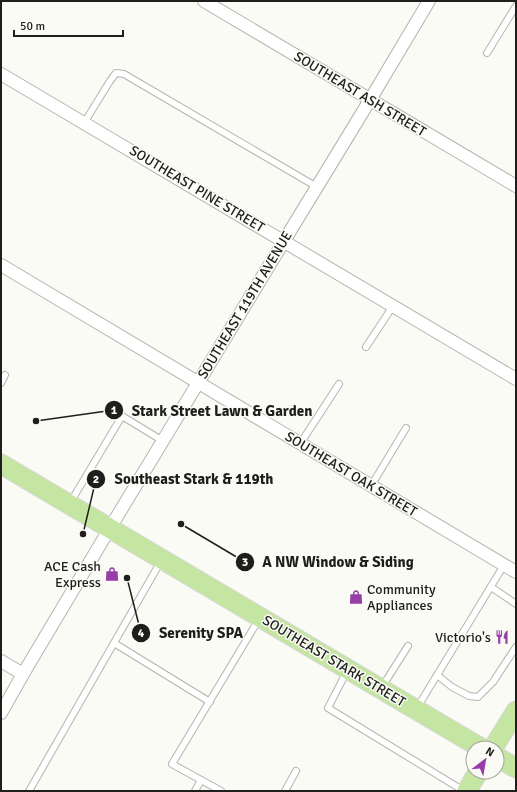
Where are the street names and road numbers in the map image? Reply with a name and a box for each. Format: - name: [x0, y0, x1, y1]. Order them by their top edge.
- street label: SOUTHEAST ASH STREET: [291, 48, 429, 140]
- street label: SOUTHEAST PINE STREET: [126, 142, 268, 236]
- street label: SOUTHEAST 119TH AVENUE: [194, 228, 296, 382]
- street label: SOUTHEAST OAK STREET: [282, 428, 420, 520]
- street label: SOUTHEAST STARK STREET: [259, 612, 409, 711]

